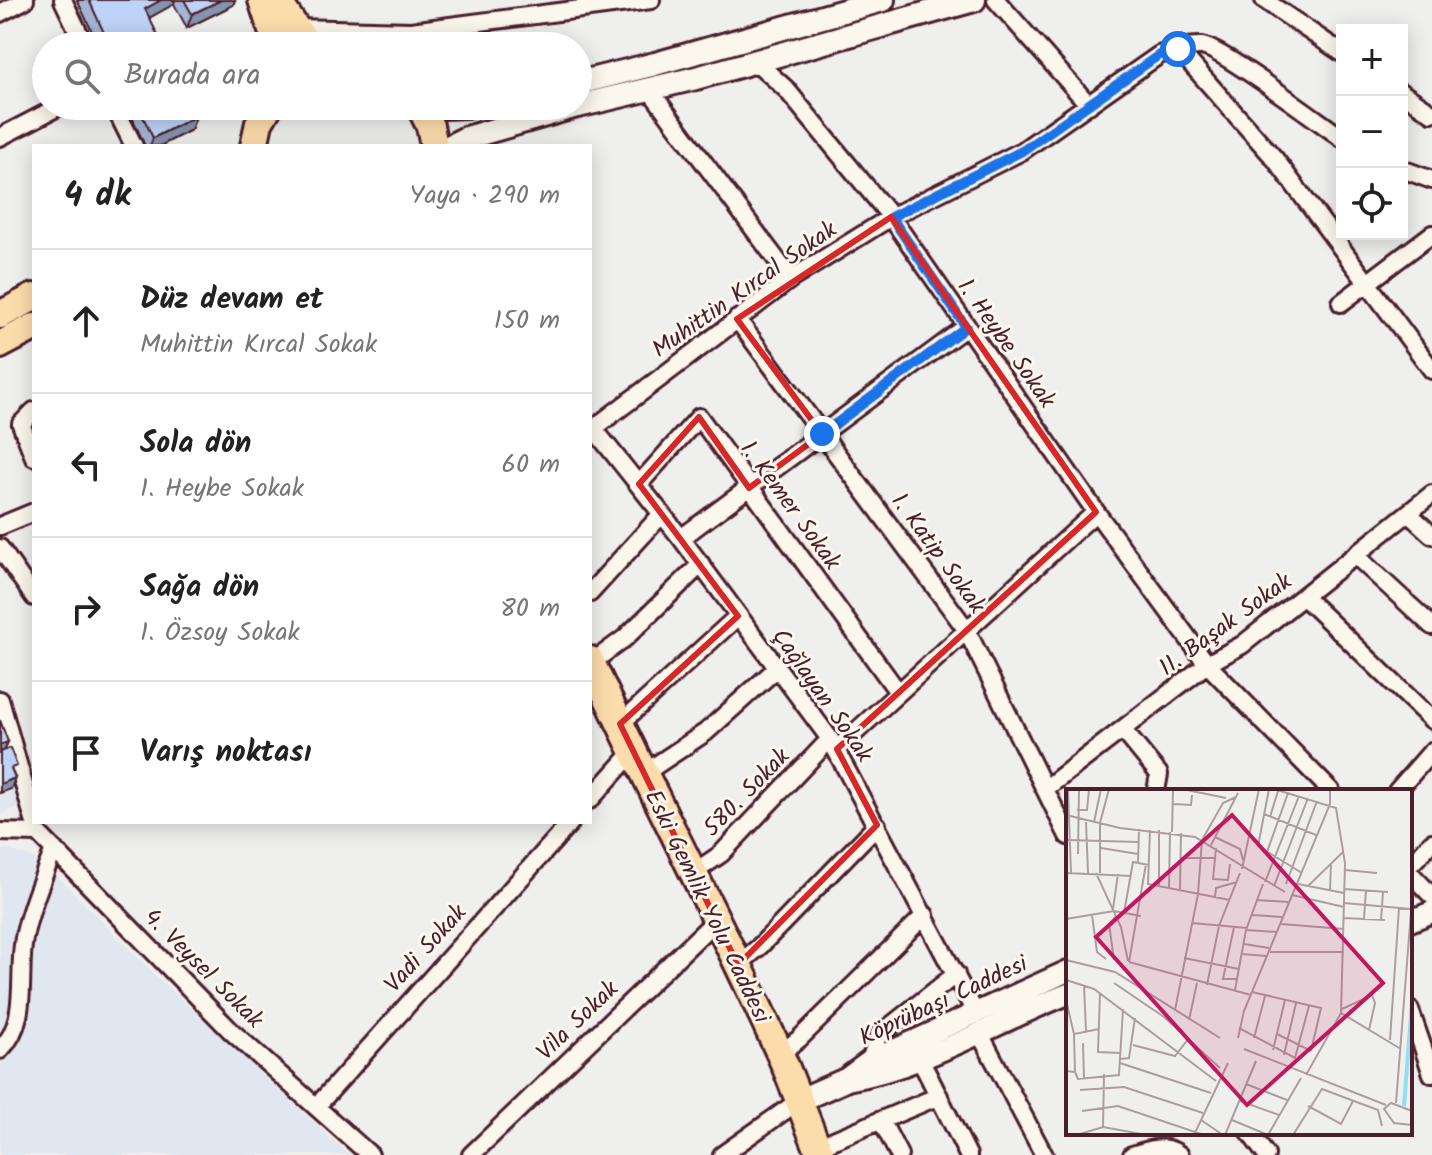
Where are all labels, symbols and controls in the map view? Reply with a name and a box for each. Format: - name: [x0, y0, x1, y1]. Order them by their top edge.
- map controls: [1336, 24, 1408, 240]
- button: +: [1336, 24, 1408, 96]
- route start: [1160, 31, 1196, 67]
- search box: [32, 32, 592, 120]
- text: Burada ara: [124, 52, 261, 100]
- icon: search: [60, 54, 104, 98]
- button: −: [1336, 96, 1408, 168]
- button: locate: [1336, 168, 1408, 240]
- text: 4 dk: [64, 169, 131, 223]
- text: Yaya · 290 m: [410, 175, 560, 217]
- street label: Muhittin Kırcal Sokak: [644, 211, 846, 369]
- street label: 1. Heybe Sokak: [946, 271, 1066, 418]
- text: Düz devam et: [140, 276, 323, 324]
- icon: ahead: [64, 299, 108, 343]
- text: 150 m: [494, 300, 560, 342]
- text: Muhittin Kırcal Sokak: [140, 324, 377, 366]
- route end: [804, 416, 840, 452]
- text: Sola dön: [140, 420, 251, 468]
- street label: 1. Kemer Sokak: [729, 433, 851, 580]
- icon: left: [64, 443, 108, 487]
- text: 60 m: [501, 444, 560, 486]
- text: 1. Heybe Sokak: [140, 468, 304, 510]
- street label: 1. Katip Sokak: [880, 485, 996, 623]
- street label: 11. Başak Sokak: [1151, 563, 1301, 687]
- text: Sağa dön: [140, 564, 259, 612]
- icon: right: [64, 587, 108, 631]
- text: 80 m: [500, 588, 560, 630]
- text: 1. Özsoy Sokak: [140, 612, 300, 654]
- street label: Çağlayan Sokak: [761, 621, 883, 772]
- text: Varış noktası: [140, 729, 311, 777]
- icon: arrive: [64, 731, 108, 775]
- street label: 580. Sokak: [694, 739, 801, 847]
- street label: Eski Gemlik Yolu Caddesi: [633, 783, 781, 1031]
- inset map: [1066, 789, 1412, 1135]
- street label: Vadi Sokak: [375, 895, 477, 1002]
- street label: 4. Veysel Sokak: [134, 900, 273, 1039]
- street label: Köprübaşı Caddesi: [853, 945, 1036, 1058]
- street label: Vila Sokak: [528, 971, 629, 1071]

